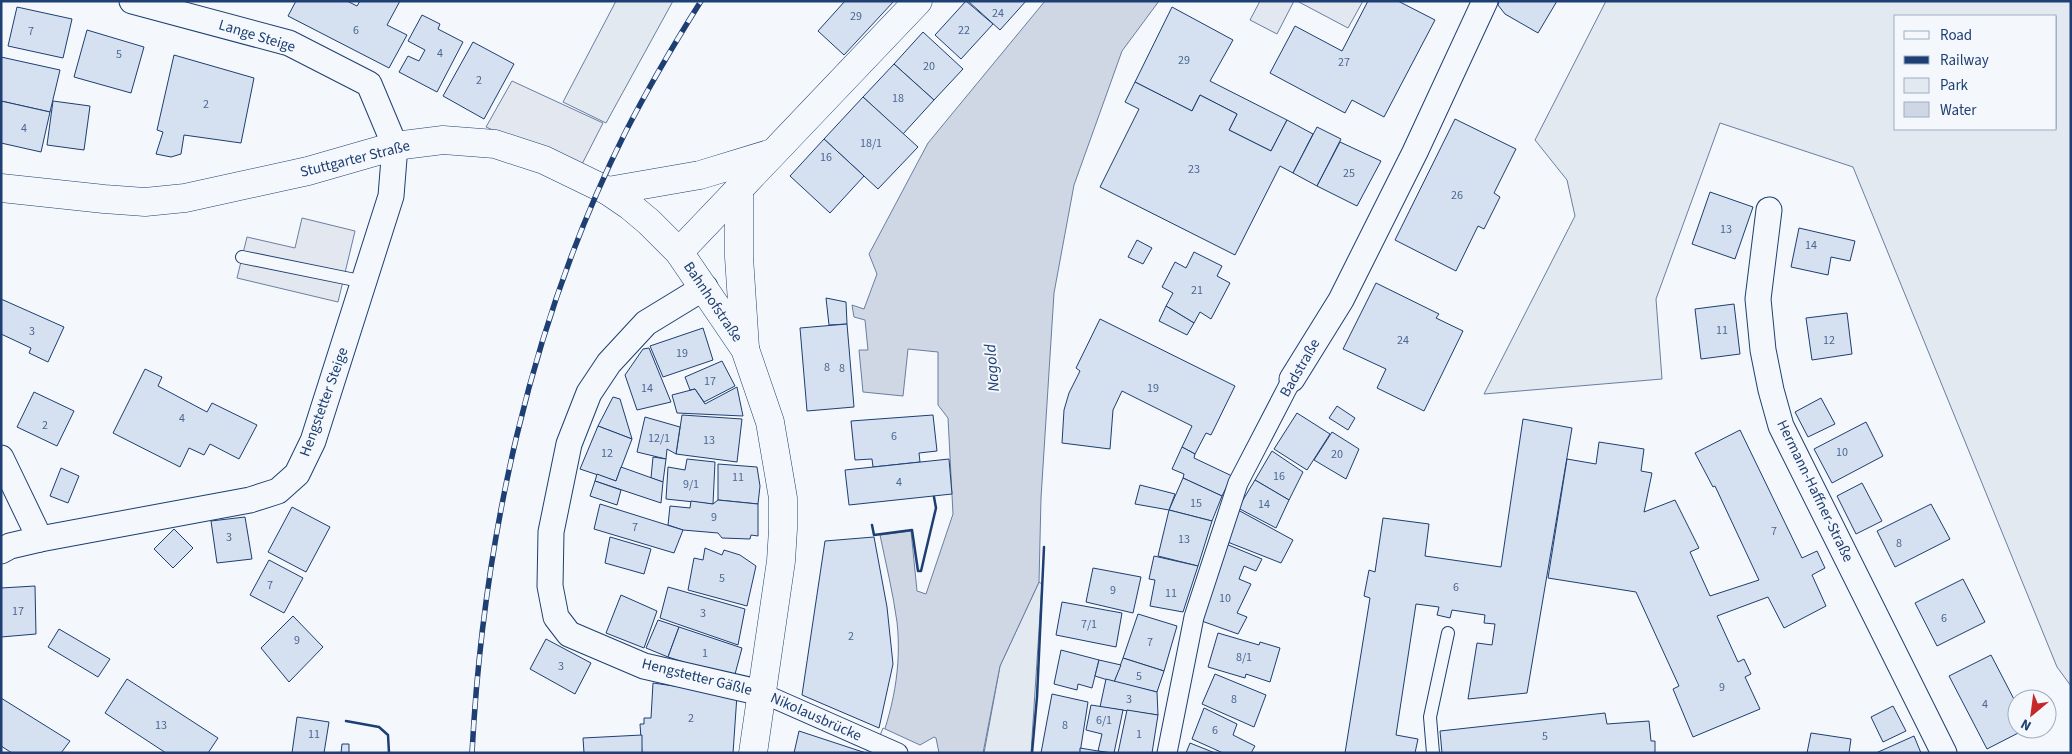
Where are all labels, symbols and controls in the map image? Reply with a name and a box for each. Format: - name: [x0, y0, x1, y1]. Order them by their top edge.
- house number: 24: [992, 5, 1004, 22]
- house number: 29: [850, 8, 862, 25]
- street label: Lange Steige: [216, 14, 298, 58]
- legend: [1894, 15, 2057, 130]
- house number: 6: [353, 22, 359, 39]
- house number: 22: [958, 22, 970, 39]
- house number: 7: [28, 23, 34, 40]
- text: Road: [1940, 25, 1972, 46]
- house number: 4: [437, 45, 443, 62]
- house number: 5: [116, 46, 122, 63]
- text: Railway: [1940, 50, 1989, 71]
- house number: 29: [1178, 52, 1190, 69]
- house number: 27: [1338, 54, 1350, 71]
- house number: 20: [923, 58, 935, 75]
- house number: 2: [476, 72, 482, 89]
- text: Park: [1940, 75, 1969, 96]
- house number: 18: [892, 90, 904, 107]
- house number: 2: [203, 96, 209, 113]
- text: Water: [1940, 100, 1977, 121]
- house number: 4: [21, 120, 27, 137]
- street label: Stuttgarter Straße: [298, 135, 412, 183]
- house number: 18/1: [860, 135, 882, 152]
- house number: 16: [820, 149, 832, 166]
- house number: 23: [1188, 161, 1200, 178]
- house number: 25: [1343, 165, 1355, 182]
- house number: 26: [1451, 187, 1463, 204]
- house number: 13: [1720, 221, 1732, 238]
- house number: 14: [1805, 237, 1817, 254]
- street label: Bahnhofstraße: [678, 258, 748, 346]
- house number: 21: [1191, 282, 1203, 299]
- house number: 11: [1716, 322, 1728, 339]
- house number: 3: [29, 323, 35, 340]
- house number: 24: [1397, 332, 1409, 349]
- house number: 12: [1823, 332, 1835, 349]
- street label: Badstraße: [1275, 335, 1325, 401]
- water label: Nagold: [979, 343, 1005, 393]
- street label: Hengstetter Steige: [294, 344, 354, 460]
- house number: 19: [676, 345, 688, 362]
- house number: 8: [824, 359, 830, 376]
- house number: 8: [839, 360, 845, 377]
- house number: 17: [704, 373, 716, 390]
- house number: 14: [641, 380, 653, 397]
- house number: 19: [1147, 380, 1159, 397]
- house number: 4: [179, 410, 185, 427]
- street label: Hermann-Haffner-Straße: [1771, 416, 1859, 566]
- house number: 2: [42, 417, 48, 434]
- house number: 6: [891, 428, 897, 445]
- house number: 12/1: [648, 430, 670, 447]
- house number: 13: [703, 432, 715, 449]
- house number: 10: [1836, 444, 1848, 461]
- house number: 12: [601, 445, 613, 462]
- house number: 20: [1331, 446, 1343, 463]
- house number: 16: [1273, 468, 1285, 485]
- house number: 11: [732, 469, 744, 486]
- house number: 4: [896, 474, 902, 491]
- house number: 9/1: [683, 476, 699, 493]
- house number: 15: [1190, 495, 1202, 512]
- house number: 14: [1258, 496, 1270, 513]
- house number: 9: [711, 509, 717, 526]
- house number: 7: [632, 519, 638, 536]
- house number: 7: [1771, 523, 1777, 540]
- house number: 3: [226, 529, 232, 546]
- house number: 13: [1178, 531, 1190, 548]
- house number: 8: [1896, 535, 1902, 552]
- house number: 5: [719, 570, 725, 587]
- house number: 7: [267, 577, 273, 594]
- house number: 6: [1453, 579, 1459, 596]
- house number: 9: [1110, 582, 1116, 599]
- house number: 11: [1165, 585, 1177, 602]
- house number: 10: [1219, 590, 1231, 607]
- house number: 17: [12, 603, 24, 620]
- house number: 3: [700, 605, 706, 622]
- house number: 6: [1941, 610, 1947, 627]
- house number: 7/1: [1081, 616, 1097, 633]
- house number: 2: [848, 628, 854, 645]
- house number: 9: [294, 632, 300, 649]
- house number: 7: [1147, 634, 1153, 651]
- house number: 1: [702, 645, 708, 662]
- house number: 8/1: [1236, 649, 1252, 666]
- street label: Hengstetter Gäßle: [640, 653, 754, 701]
- house number: 3: [558, 658, 564, 675]
- house number: 5: [1136, 668, 1142, 685]
- house number: 9: [1719, 679, 1725, 696]
- street label: Nikolausbrücke: [767, 688, 865, 746]
- north arrow: [2007, 689, 2057, 739]
- house number: 3: [1126, 691, 1132, 708]
- house number: 8: [1231, 691, 1237, 708]
- house number: 4: [1982, 696, 1988, 713]
- house number: 2: [688, 710, 694, 727]
- house number: 6/1: [1096, 712, 1112, 729]
- text: N: [2017, 713, 2035, 735]
- house number: 13: [155, 717, 167, 734]
- house number: 8: [1062, 717, 1068, 734]
- house number: 6: [1212, 722, 1218, 739]
- house number: 11: [308, 726, 320, 743]
- house number: 1: [1136, 726, 1142, 743]
- house number: 5: [1542, 728, 1548, 745]

